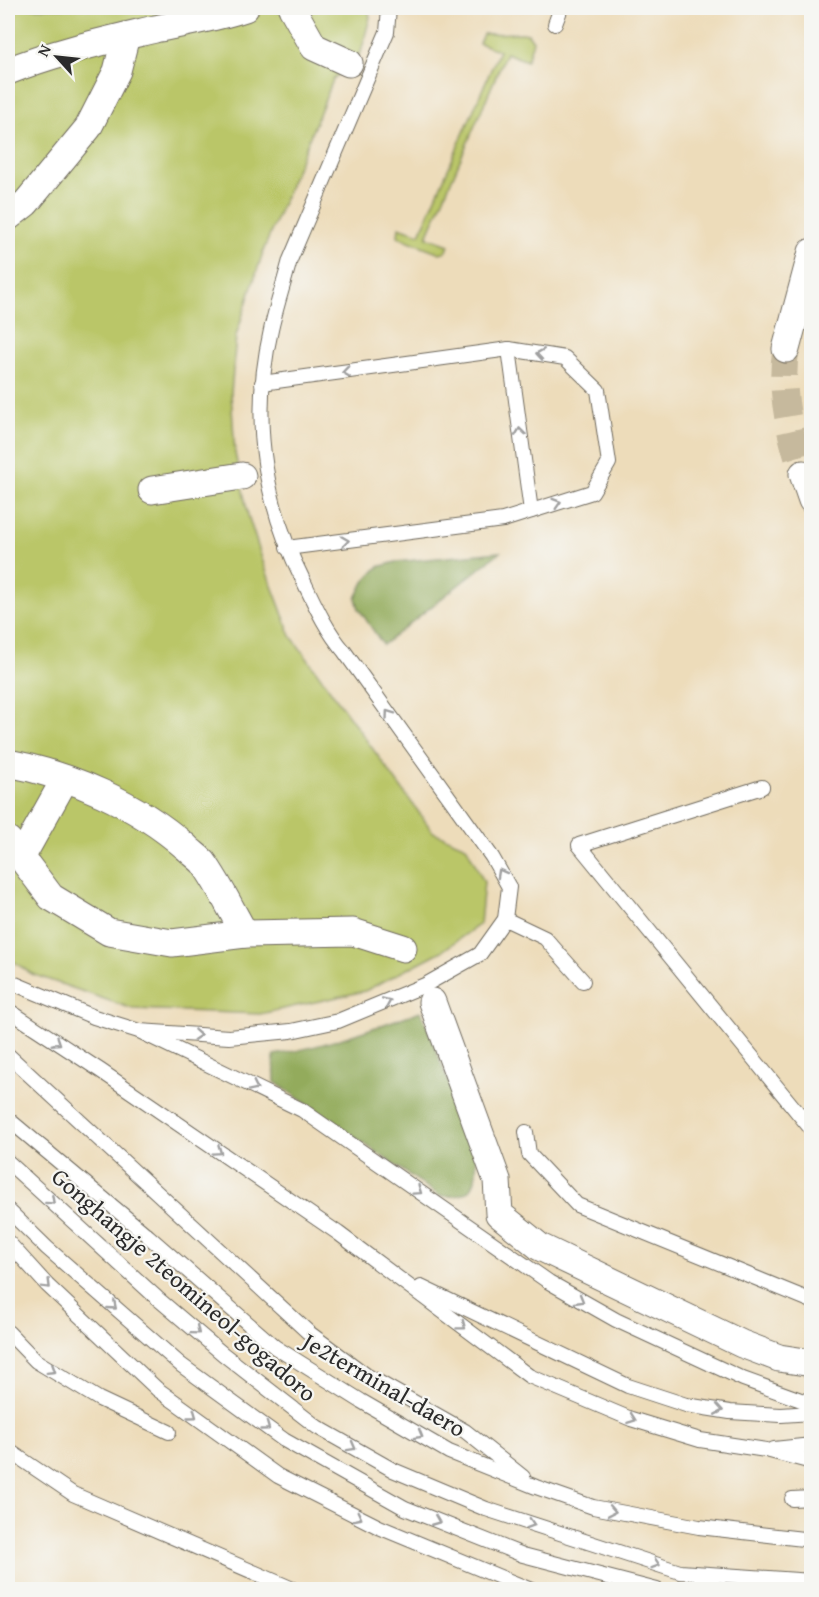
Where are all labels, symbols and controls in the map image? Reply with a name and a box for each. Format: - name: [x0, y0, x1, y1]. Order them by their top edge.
- north arrow: [27, 27, 87, 87]
- text: N: [31, 40, 57, 60]
- one-way arrow: [535, 348, 545, 361]
- one-way arrow: [342, 365, 351, 377]
- one-way arrow: [515, 428, 527, 437]
- one-way arrow: [551, 498, 562, 510]
- one-way arrow: [340, 535, 349, 547]
- one-way arrow: [385, 709, 396, 720]
- one-way arrow: [497, 869, 508, 879]
- one-way arrow: [381, 997, 392, 1009]
- one-way arrow: [193, 1028, 202, 1041]
- one-way arrow: [50, 1035, 61, 1046]
- one-way arrow: [248, 1080, 258, 1091]
- one-way arrow: [212, 1144, 223, 1155]
- street label: Gonghangje 2teomineol-gogadoro: [44, 1159, 325, 1410]
- one-way arrow: [412, 1184, 423, 1195]
- one-way arrow: [44, 1194, 55, 1205]
- one-way arrow: [40, 1278, 51, 1289]
- one-way arrow: [574, 1293, 584, 1304]
- one-way arrow: [106, 1299, 117, 1310]
- one-way arrow: [456, 1318, 467, 1329]
- street label: Je2terminal-daero: [294, 1322, 472, 1446]
- one-way arrow: [189, 1324, 200, 1335]
- one-way arrow: [45, 1362, 56, 1373]
- one-way arrow: [714, 1404, 724, 1416]
- one-way arrow: [186, 1408, 197, 1419]
- one-way arrow: [626, 1411, 637, 1424]
- one-way arrow: [259, 1420, 270, 1431]
- one-way arrow: [413, 1428, 424, 1439]
- one-way arrow: [346, 1440, 357, 1452]
- one-way arrow: [607, 1504, 617, 1517]
- one-way arrow: [352, 1510, 362, 1521]
- one-way arrow: [430, 1514, 441, 1526]
- one-way arrow: [525, 1517, 536, 1529]
- one-way arrow: [650, 1557, 661, 1569]

